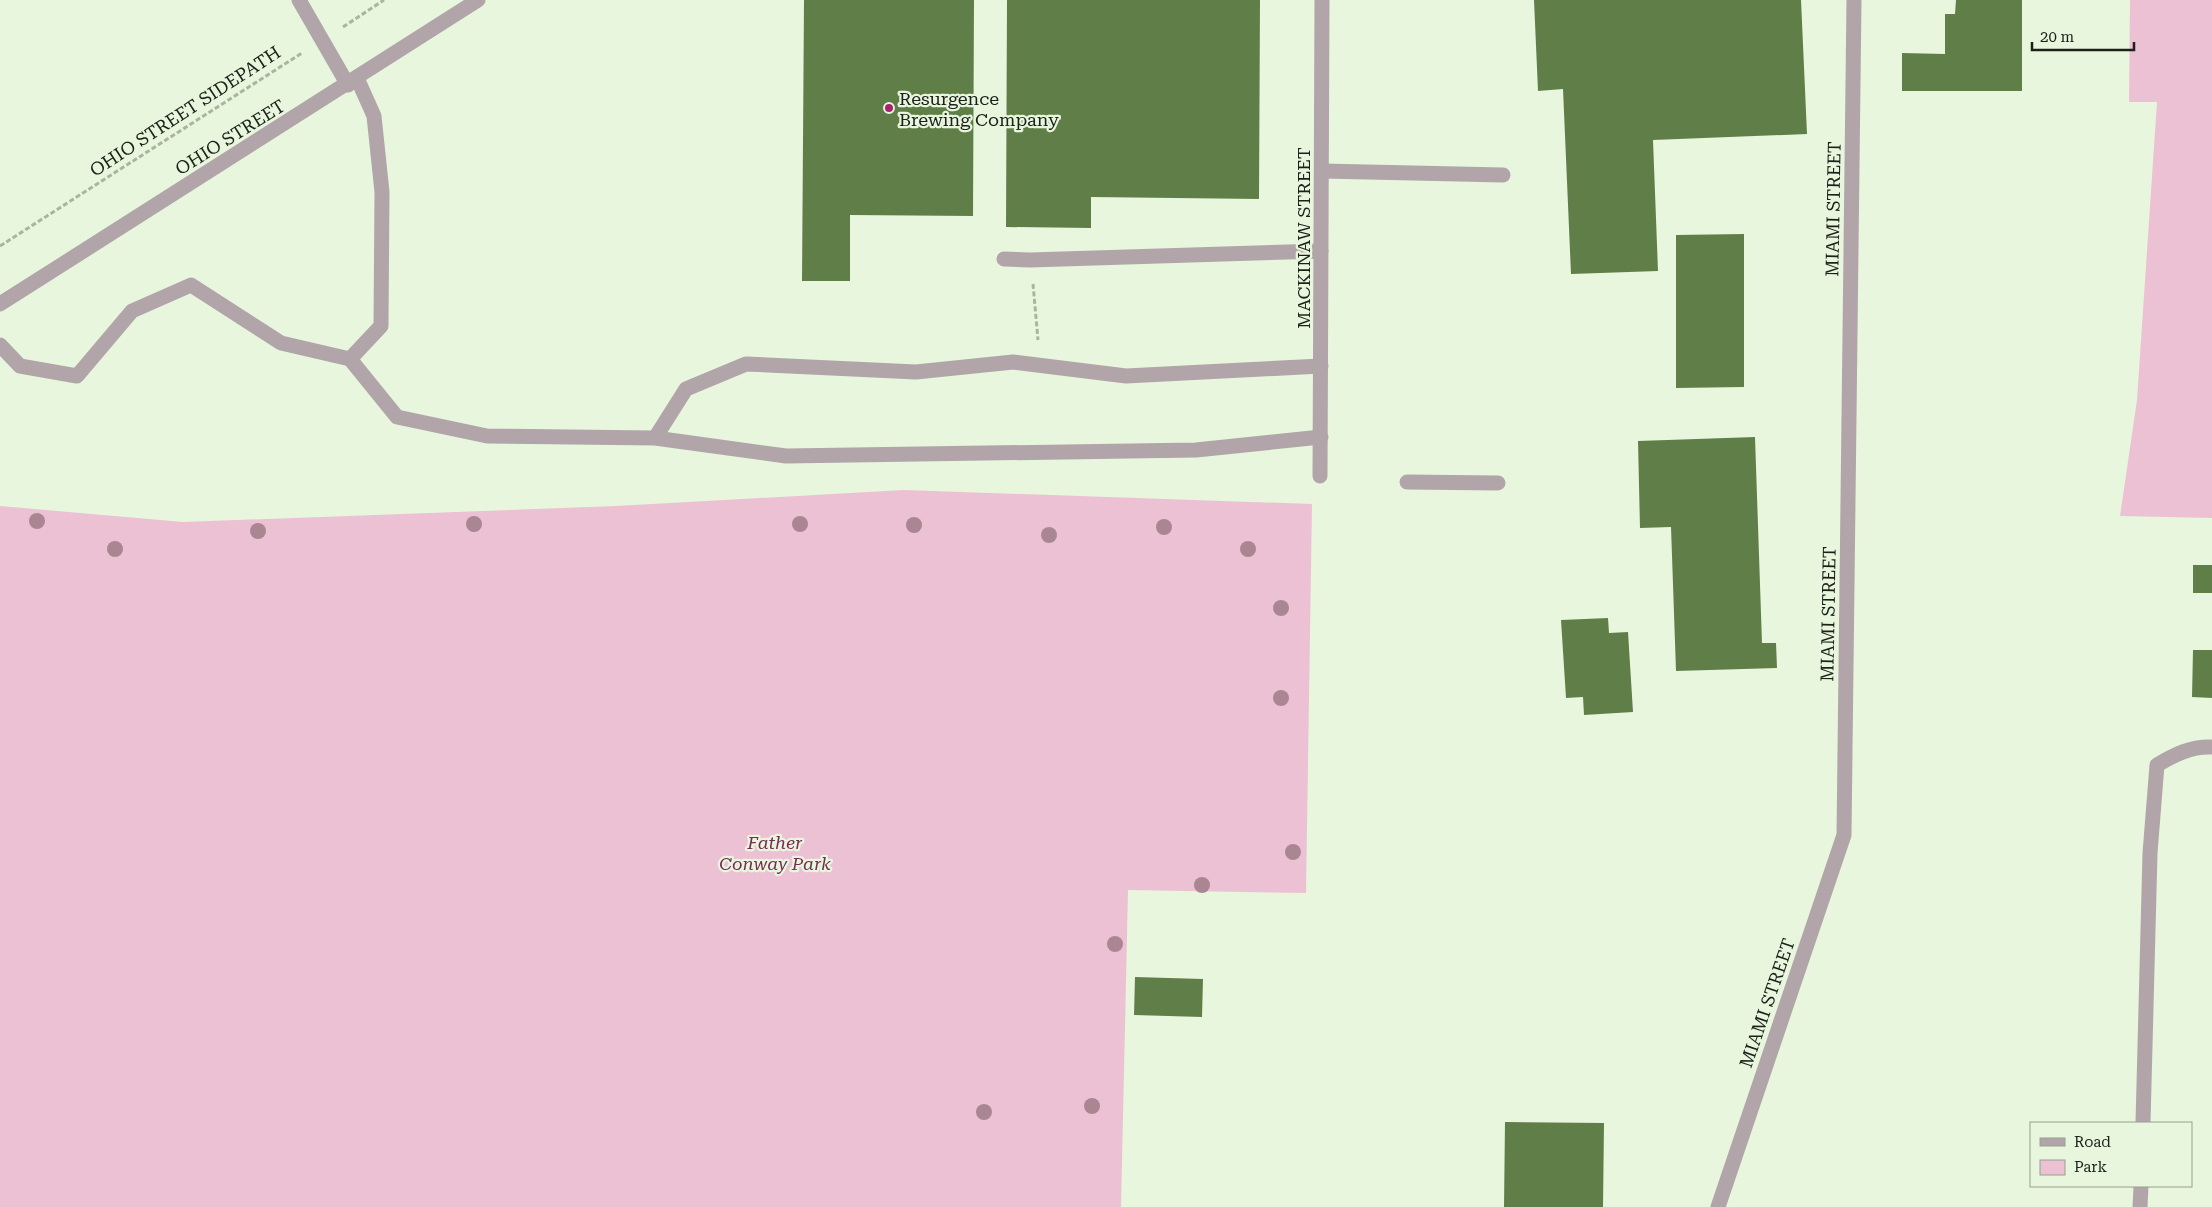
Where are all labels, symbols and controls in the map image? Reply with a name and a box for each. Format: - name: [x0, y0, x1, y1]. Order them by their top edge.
- scale bar: [2032, 20, 2134, 52]
- text: 20 m: [2040, 28, 2075, 46]
- street label: OHIO STREET SIDEPATH: [86, 41, 284, 181]
- place label: Resurgence Brewing Company: [899, 88, 1059, 130]
- street label: OHIO STREET: [171, 95, 289, 179]
- marker: Resurgence Brewing Company: [883, 102, 895, 114]
- street label: MIAMI STREET: [1821, 141, 1845, 277]
- street label: MACKINAW STREET: [1293, 147, 1314, 329]
- street label: MIAMI STREET: [1816, 546, 1840, 682]
- park label: Father Conway Park: [719, 832, 831, 874]
- street label: MIAMI STREET: [1735, 936, 1799, 1070]
- legend: [2030, 1122, 2192, 1187]
- text: Road: [2074, 1133, 2111, 1151]
- text: Park: [2074, 1158, 2108, 1176]

